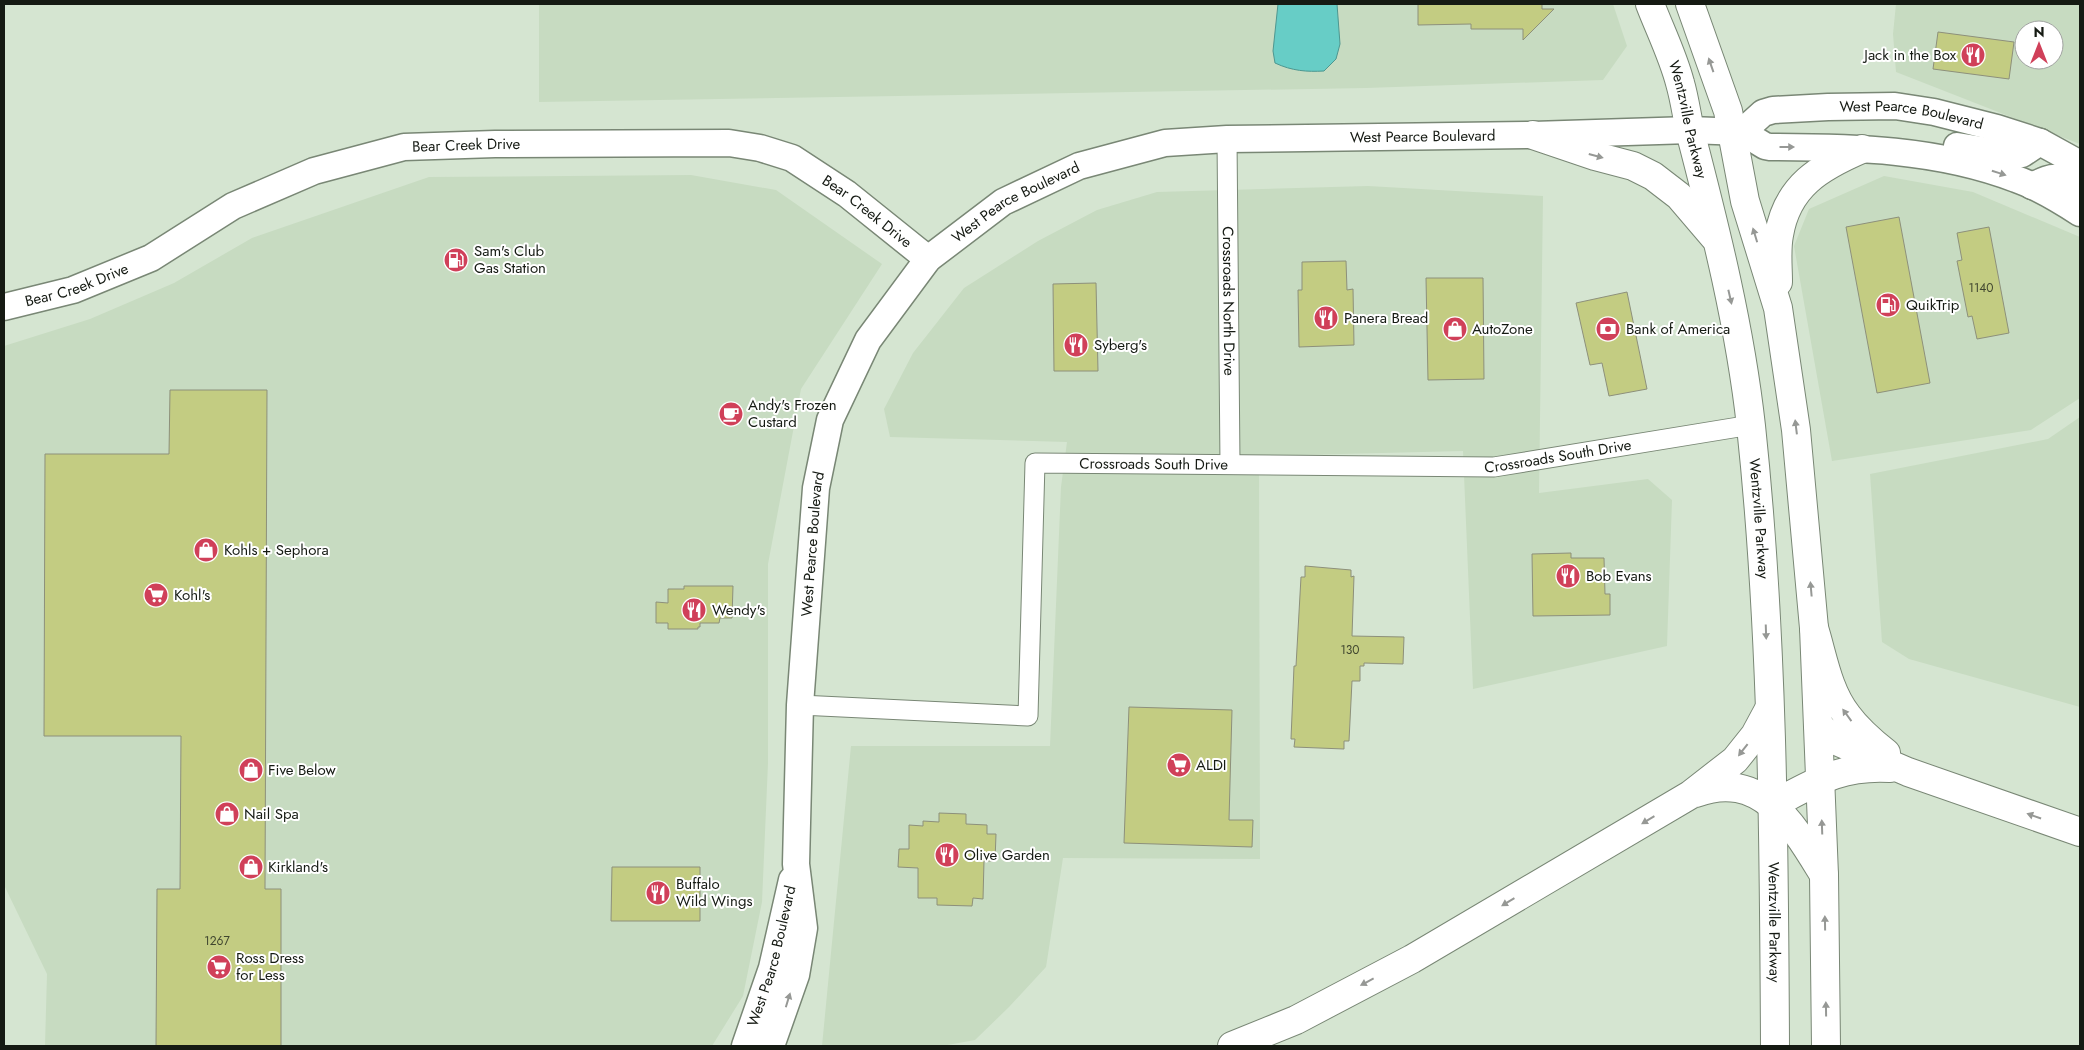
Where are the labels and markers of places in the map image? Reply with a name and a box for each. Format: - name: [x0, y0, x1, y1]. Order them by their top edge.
- restaurant icon: Jack in the Box: [1960, 42, 1986, 68]
- place label: Jack in the Box: [1862, 44, 1957, 66]
- place label: Sam's Club Gas Station: [474, 240, 546, 279]
- fuel station icon: Sam's Club Gas Station: [443, 247, 469, 273]
- fuel station icon: QuikTrip: [1875, 292, 1901, 318]
- place label: QuikTrip: [1906, 294, 1960, 316]
- restaurant icon: Panera Bread: [1313, 305, 1339, 331]
- place label: Panera Bread: [1344, 307, 1428, 329]
- shop icon: AutoZone: [1442, 316, 1468, 342]
- bank icon: Bank of America: [1595, 316, 1621, 342]
- place label: AutoZone: [1472, 318, 1533, 340]
- place label: Bank of America: [1626, 318, 1730, 340]
- restaurant icon: Syberg's: [1063, 332, 1089, 358]
- place label: Syberg's: [1094, 334, 1147, 356]
- place label: Andy's Frozen Custard: [748, 394, 837, 433]
- cafe icon: Andy's Frozen Custard: [718, 401, 744, 427]
- shop icon: Kohls + Sephora: [193, 537, 219, 563]
- place label: Kohls + Sephora: [224, 539, 329, 561]
- restaurant icon: Bob Evans: [1555, 563, 1581, 589]
- place label: Bob Evans: [1586, 565, 1652, 587]
- supermarket icon: Kohl's: [143, 582, 169, 608]
- place label: Kohl's: [174, 584, 210, 606]
- restaurant icon: Wendy's: [681, 597, 707, 623]
- place label: Wendy's: [712, 599, 765, 621]
- supermarket icon: ALDI: [1166, 752, 1192, 778]
- place label: ALDI: [1196, 754, 1227, 776]
- shop icon: Five Below: [238, 757, 264, 783]
- place label: Five Below: [268, 759, 337, 781]
- shop icon: Nail Spa: [214, 801, 240, 827]
- place label: Nail Spa: [244, 803, 299, 825]
- restaurant icon: Olive Garden: [934, 842, 960, 868]
- place label: Olive Garden: [964, 844, 1050, 866]
- shop icon: Kirkland's: [238, 854, 264, 880]
- place label: Kirkland's: [268, 856, 328, 878]
- place label: Buffalo Wild Wings: [676, 873, 752, 912]
- restaurant icon: Buffalo Wild Wings: [645, 880, 671, 906]
- place label: Ross Dress for Less: [236, 947, 304, 986]
- supermarket icon: Ross Dress for Less: [206, 954, 232, 980]

